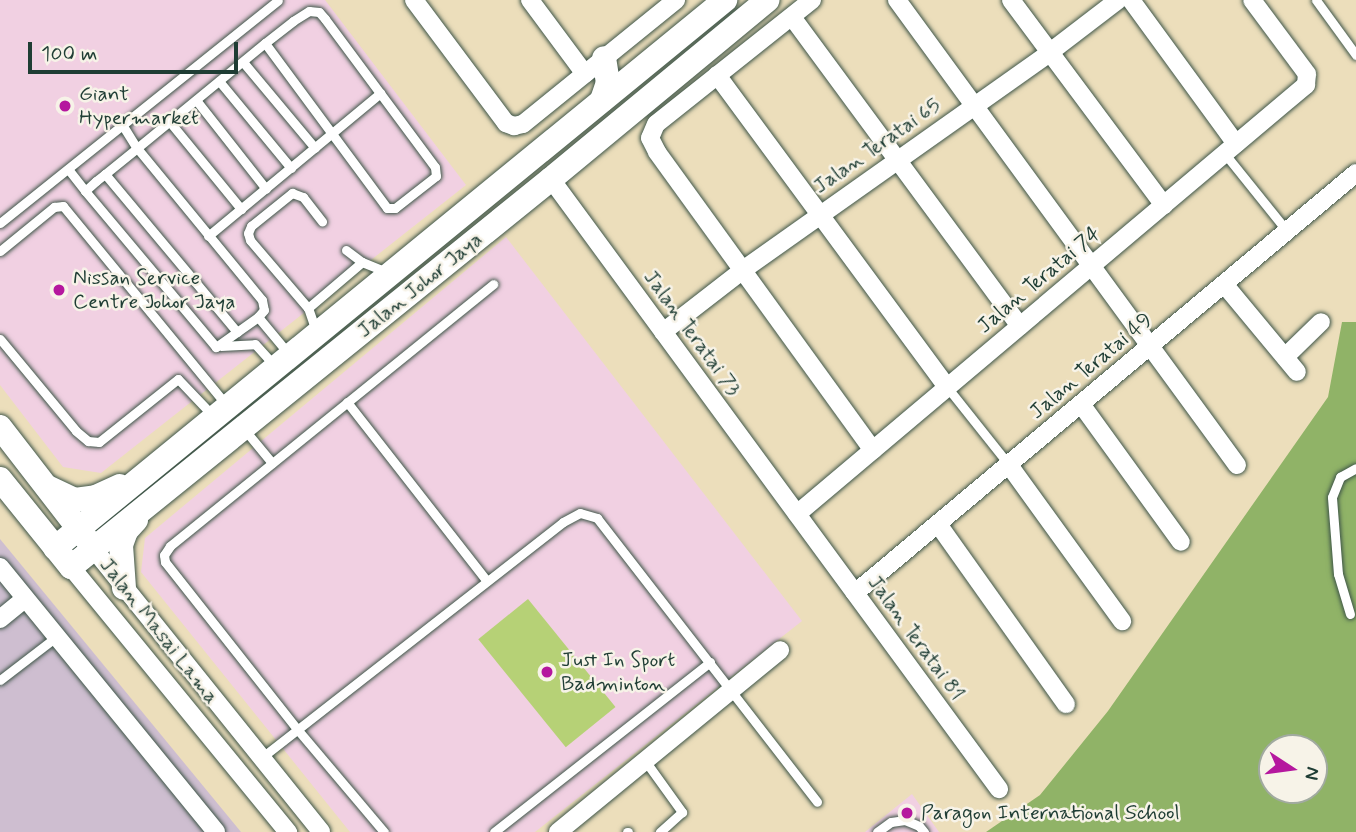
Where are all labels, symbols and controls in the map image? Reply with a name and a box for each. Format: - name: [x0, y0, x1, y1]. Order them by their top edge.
- scale bar: [32, 28, 242, 72]
- text: 100 m: [41, 40, 97, 68]
- place label: Giant Hypermarket: [79, 81, 199, 131]
- street label: Jalan Teratai 65: [808, 92, 946, 200]
- marker: Giant Hypermarket: [57, 98, 73, 114]
- street label: Jalan Teratai 74: [972, 221, 1106, 339]
- street label: Jalan Johor Jaya: [351, 226, 489, 344]
- place label: Nissan Service Centre Johor Jaya: [73, 265, 241, 315]
- street label: Jalan Teratai 73: [638, 265, 746, 401]
- marker: Nissan Service Centre Johor Jaya: [51, 282, 67, 298]
- street label: Jalan Teratai 49: [1024, 307, 1158, 425]
- street label: Jalan Masai Lama: [96, 555, 222, 707]
- street label: Jalan Teratai 81: [862, 570, 970, 706]
- place label: Just In Sport Badminton: [561, 647, 682, 697]
- marker: Just In Sport Badminton: [539, 664, 555, 680]
- north arrow: [1258, 734, 1328, 804]
- text: N: [1298, 764, 1326, 782]
- place label: Paragon International School: [921, 800, 1176, 826]
- marker: Paragon International School: [899, 805, 915, 821]

